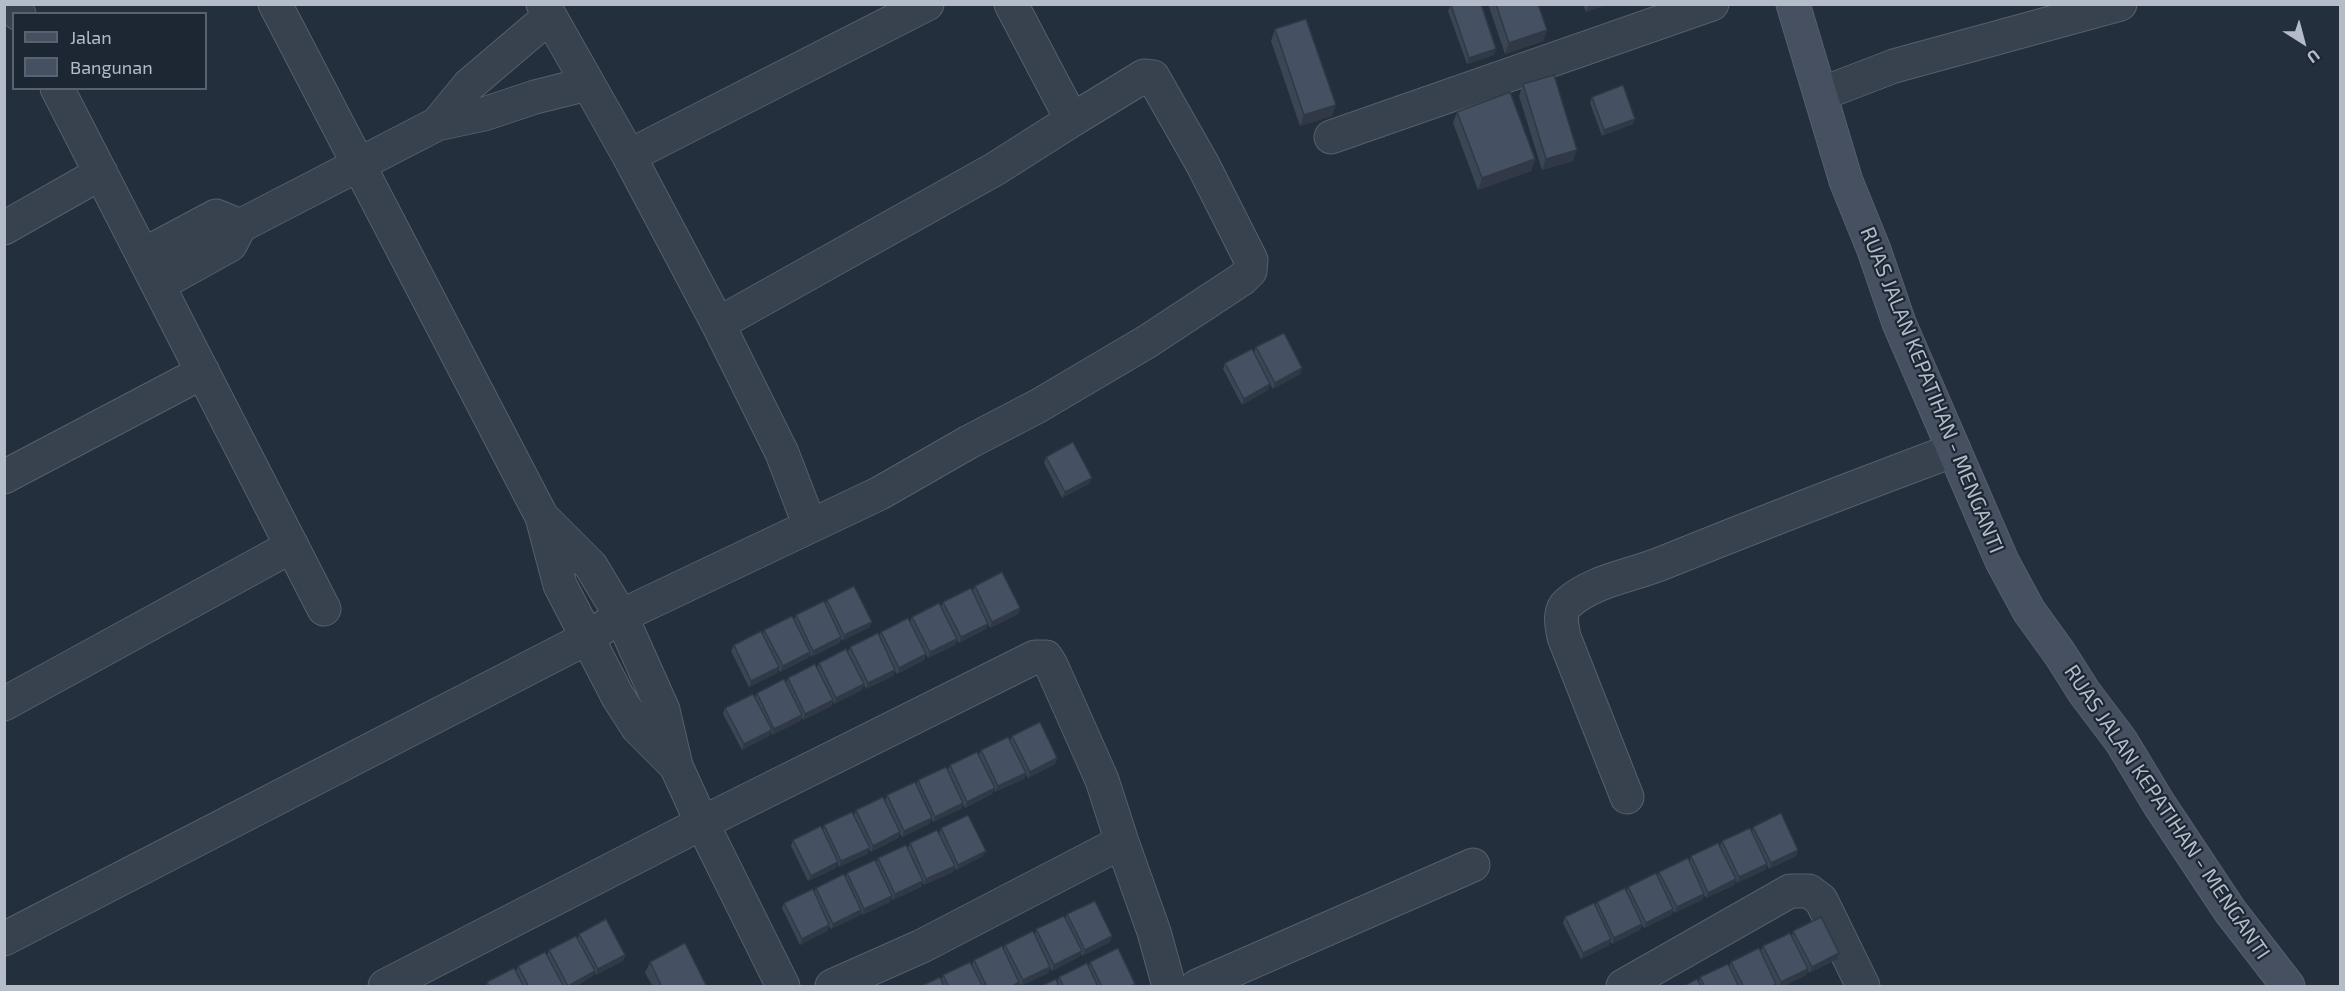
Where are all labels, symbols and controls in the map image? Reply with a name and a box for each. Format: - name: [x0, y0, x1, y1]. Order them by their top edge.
- legend: [12, 12, 207, 90]
- north arrow: [2273, 12, 2333, 72]
- text: Jalan: [70, 26, 112, 48]
- text: U: [2304, 46, 2324, 68]
- text: Bangunan: [70, 56, 153, 78]
- street label: RUAS JALAN KEPATIHAN - MENGANTI: [1855, 223, 2009, 557]
- street label: RUAS JALAN KEPATIHAN - MENGANTI: [2059, 660, 2275, 964]

